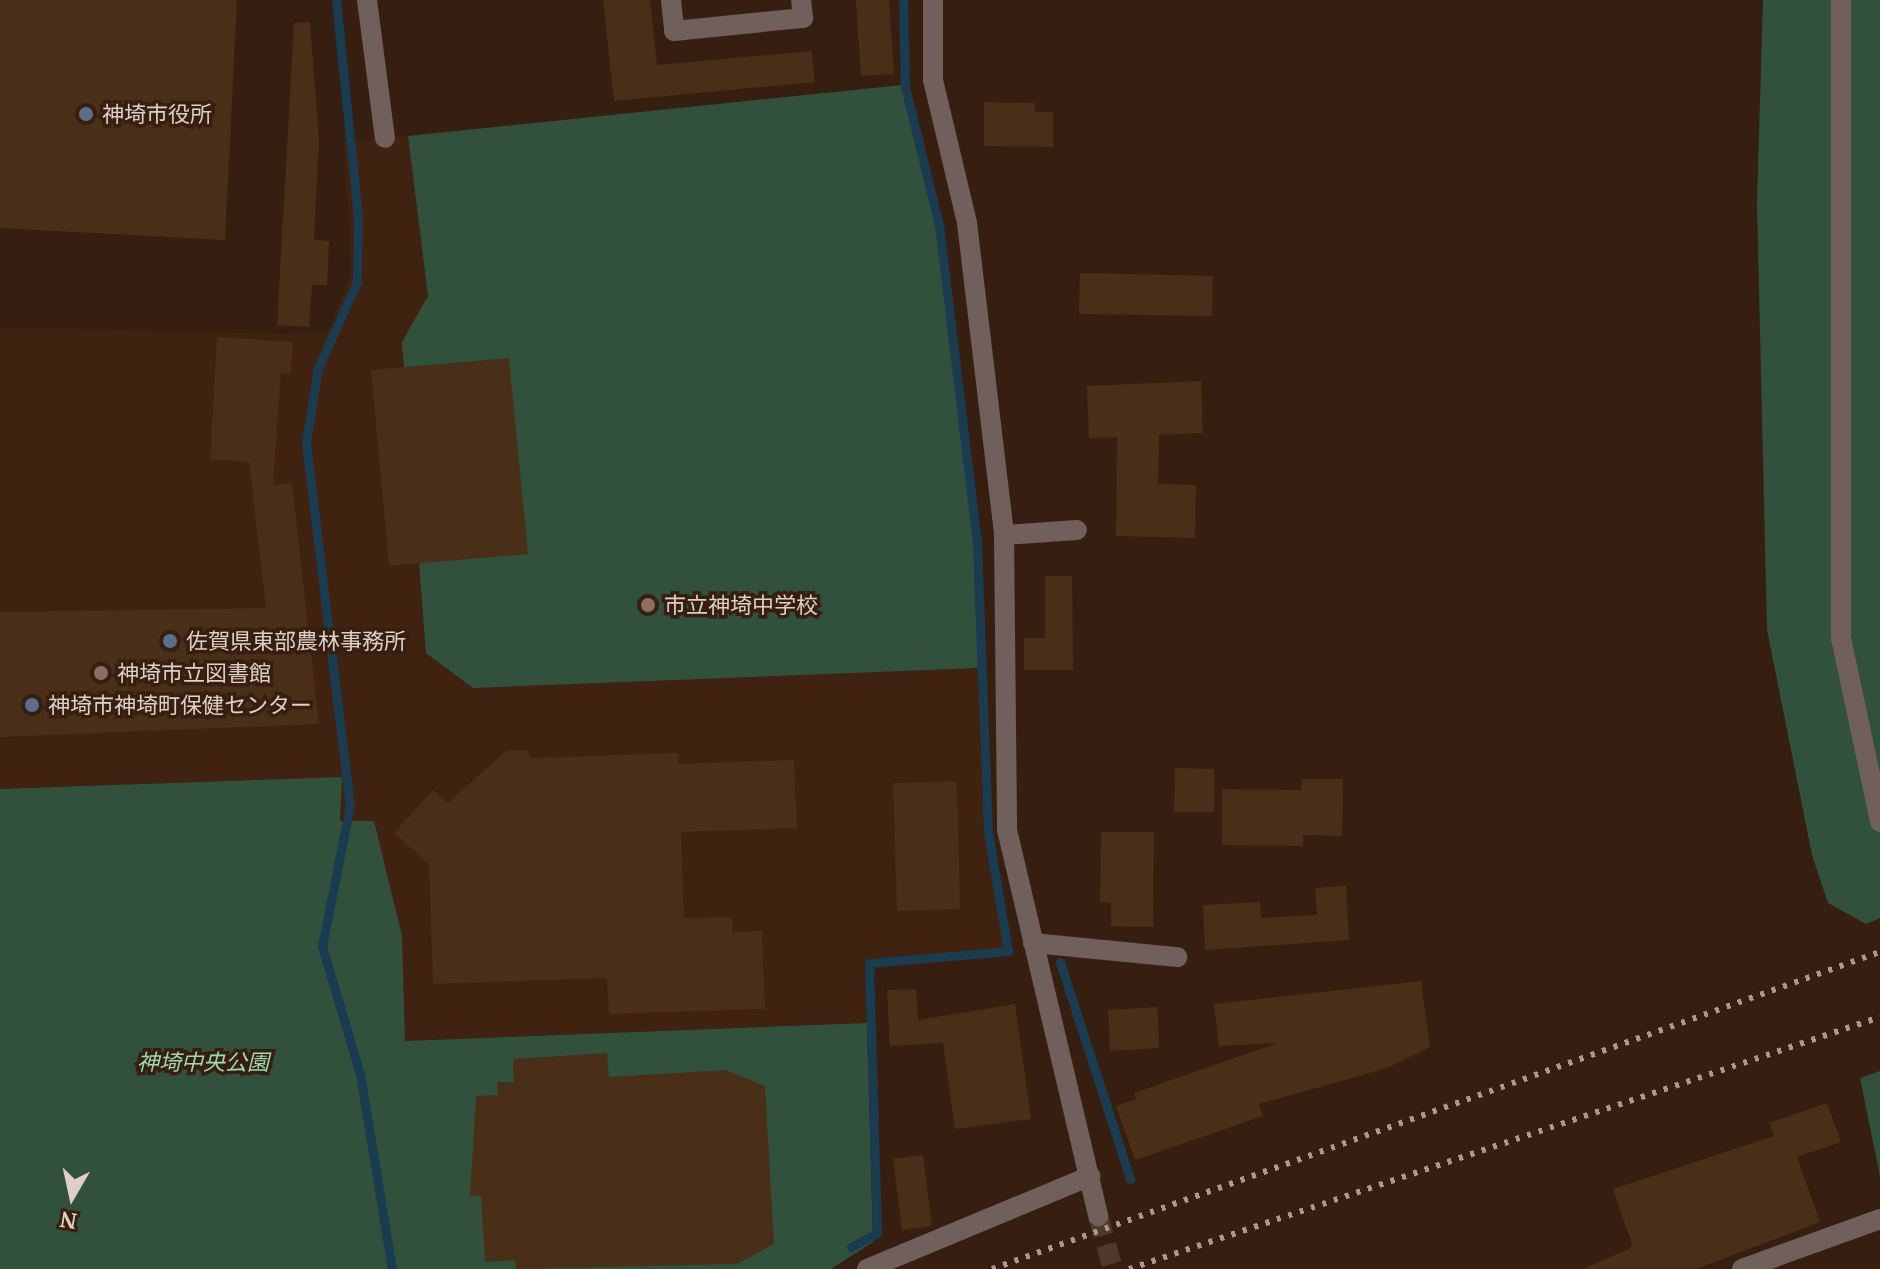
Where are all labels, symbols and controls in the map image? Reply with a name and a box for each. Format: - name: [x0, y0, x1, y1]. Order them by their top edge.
- place label: 神埼市役所: [102, 101, 212, 127]
- marker: 神埼市役所: [77, 105, 95, 123]
- place label: 市立神埼中学校: [664, 592, 818, 618]
- marker: 市立神埼中学校: [639, 596, 657, 614]
- place label: 佐賀県東部農林事務所: [186, 628, 406, 654]
- marker: 佐賀県東部農林事務所: [161, 632, 179, 650]
- place label: 神埼市立図書館: [117, 660, 271, 686]
- marker: 神埼市立図書館: [92, 664, 110, 682]
- place label: 神埼市神埼町保健センター: [48, 692, 312, 718]
- marker: 神埼市神埼町保健センター: [23, 696, 41, 714]
- park label: 神埼中央公園: [137, 1049, 269, 1075]
- north arrow: [32, 1157, 112, 1237]
- text: N: [58, 1206, 79, 1237]

